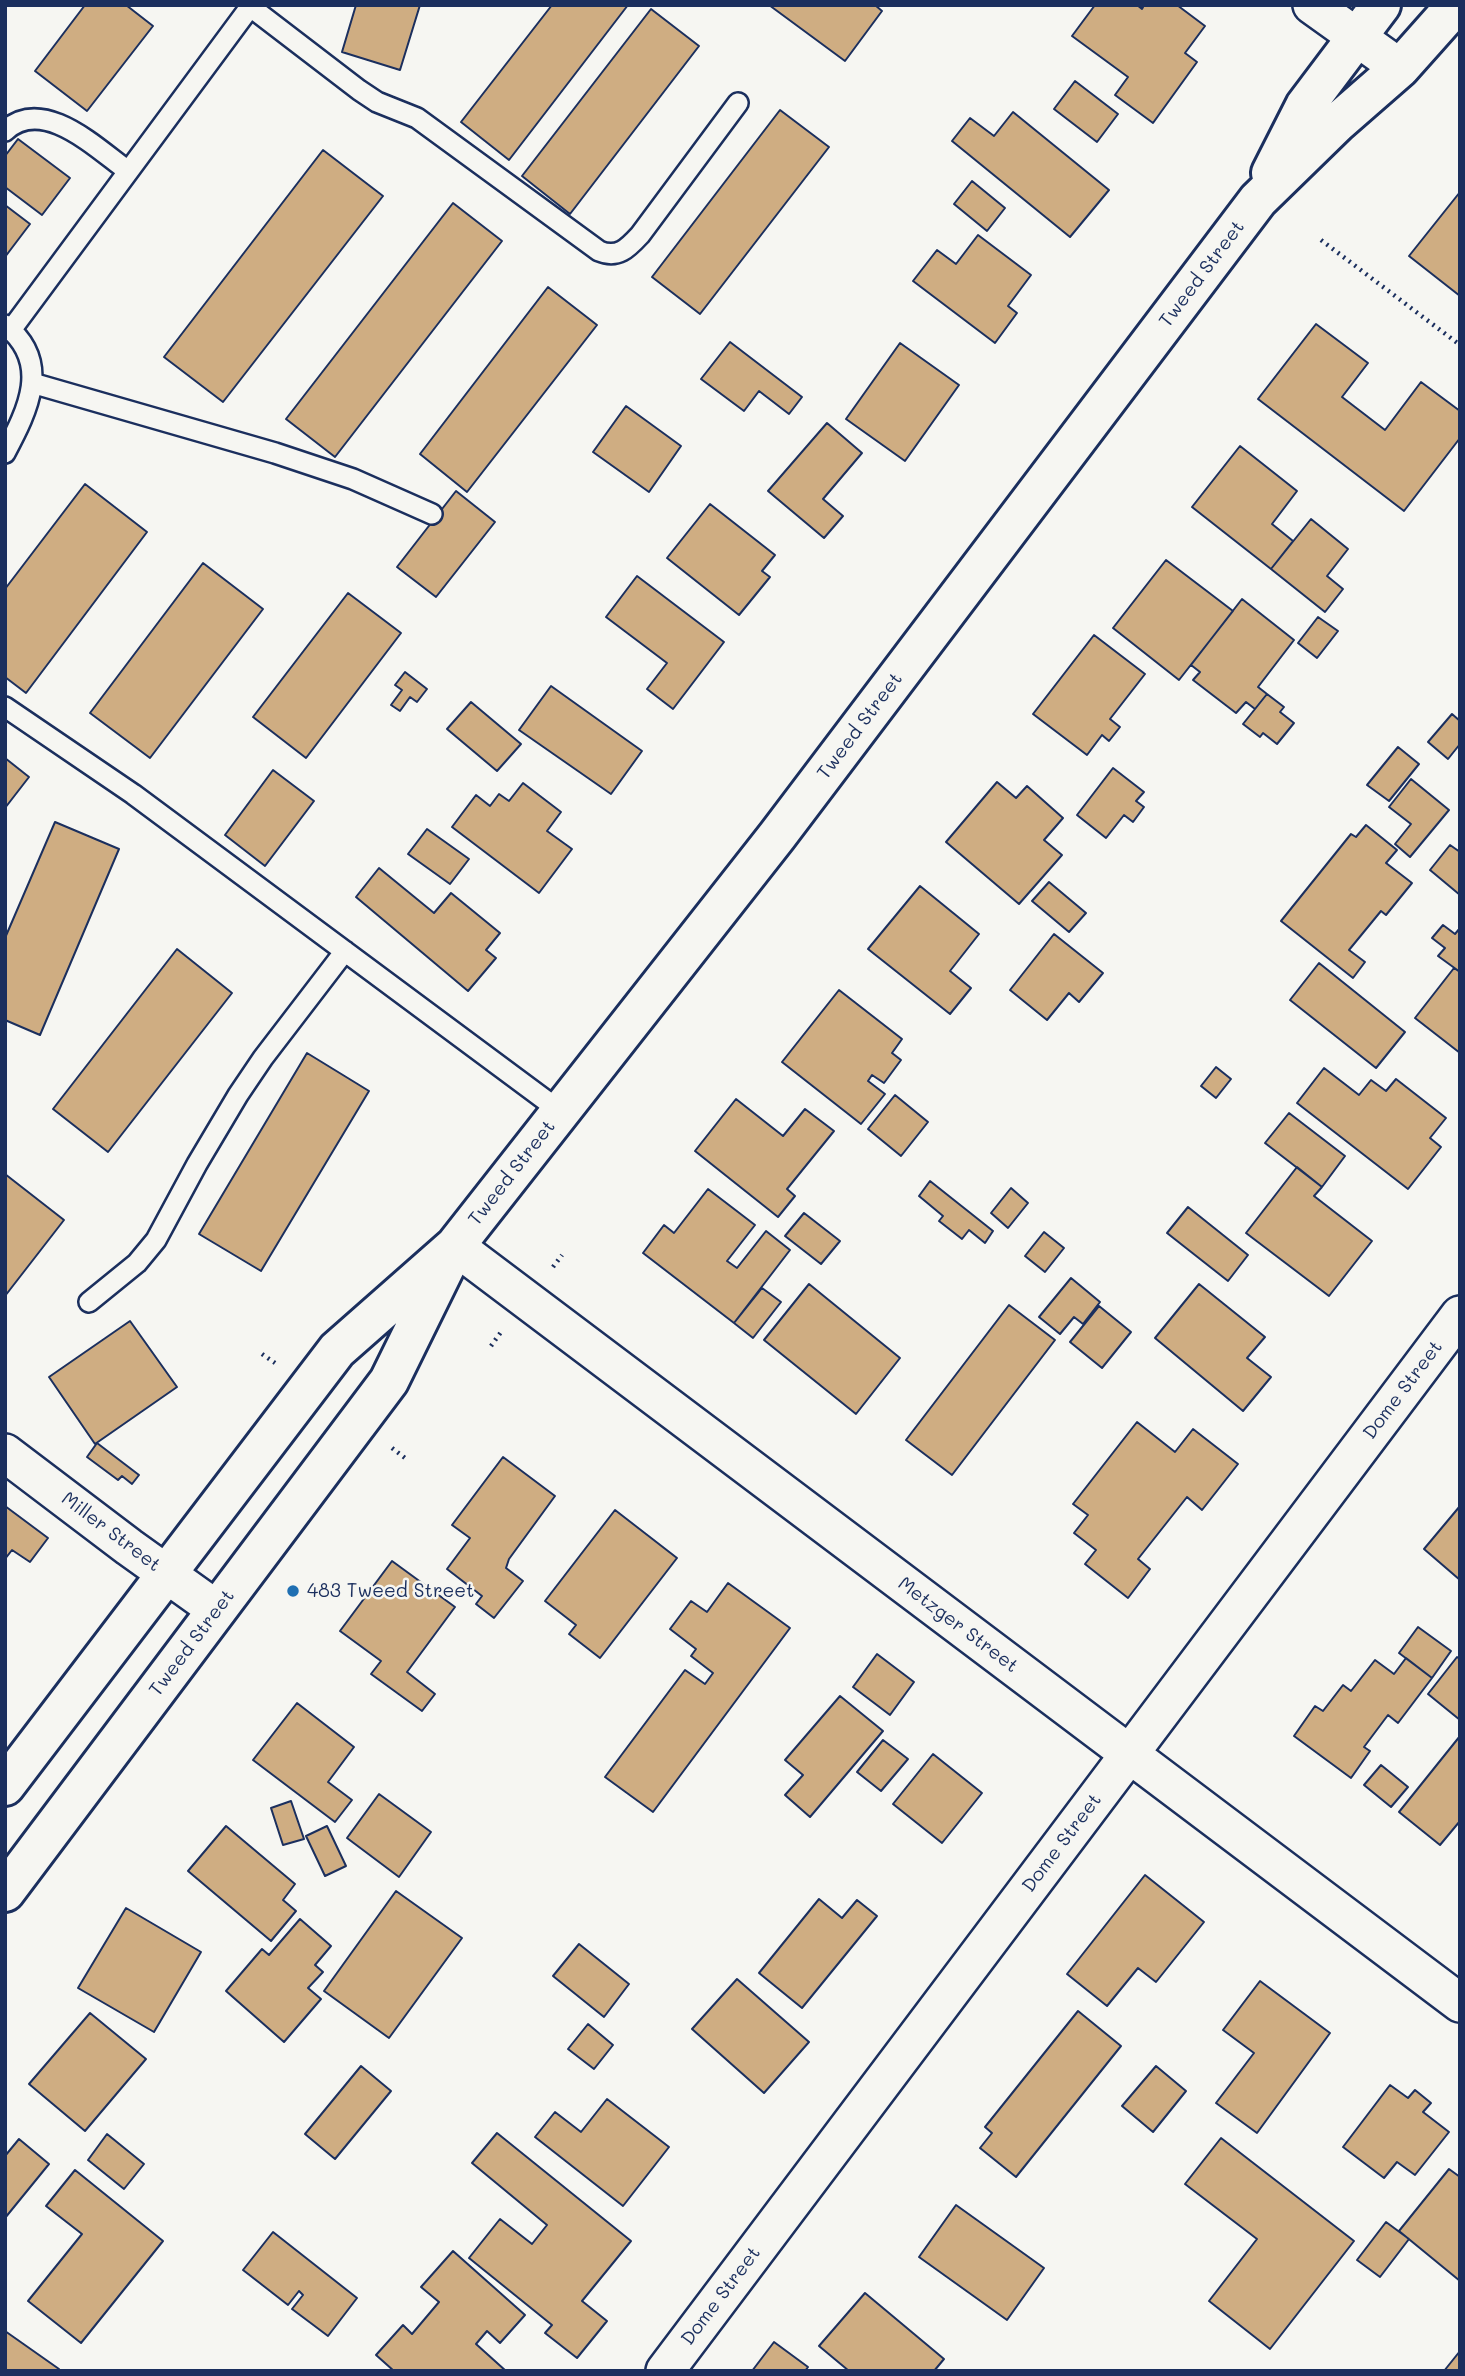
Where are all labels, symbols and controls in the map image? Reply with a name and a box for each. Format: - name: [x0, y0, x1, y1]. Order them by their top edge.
- street label: Tweed Street: [1155, 216, 1249, 332]
- street label: Tweed Street: [813, 668, 907, 784]
- street label: Tweed Street: [464, 1116, 560, 1230]
- street label: Dome Street: [1358, 1336, 1448, 1444]
- street label: Miller Street: [57, 1487, 165, 1577]
- street label: Metzger Street: [893, 1572, 1023, 1678]
- place label: 483 Tweed Street: [307, 1580, 474, 1602]
- marker: 483 Tweed Street: [285, 1583, 301, 1599]
- street label: Tweed Street: [145, 1585, 239, 1701]
- street label: Dome Street: [1017, 1789, 1107, 1897]
- street label: Dome Street: [676, 2242, 766, 2350]

